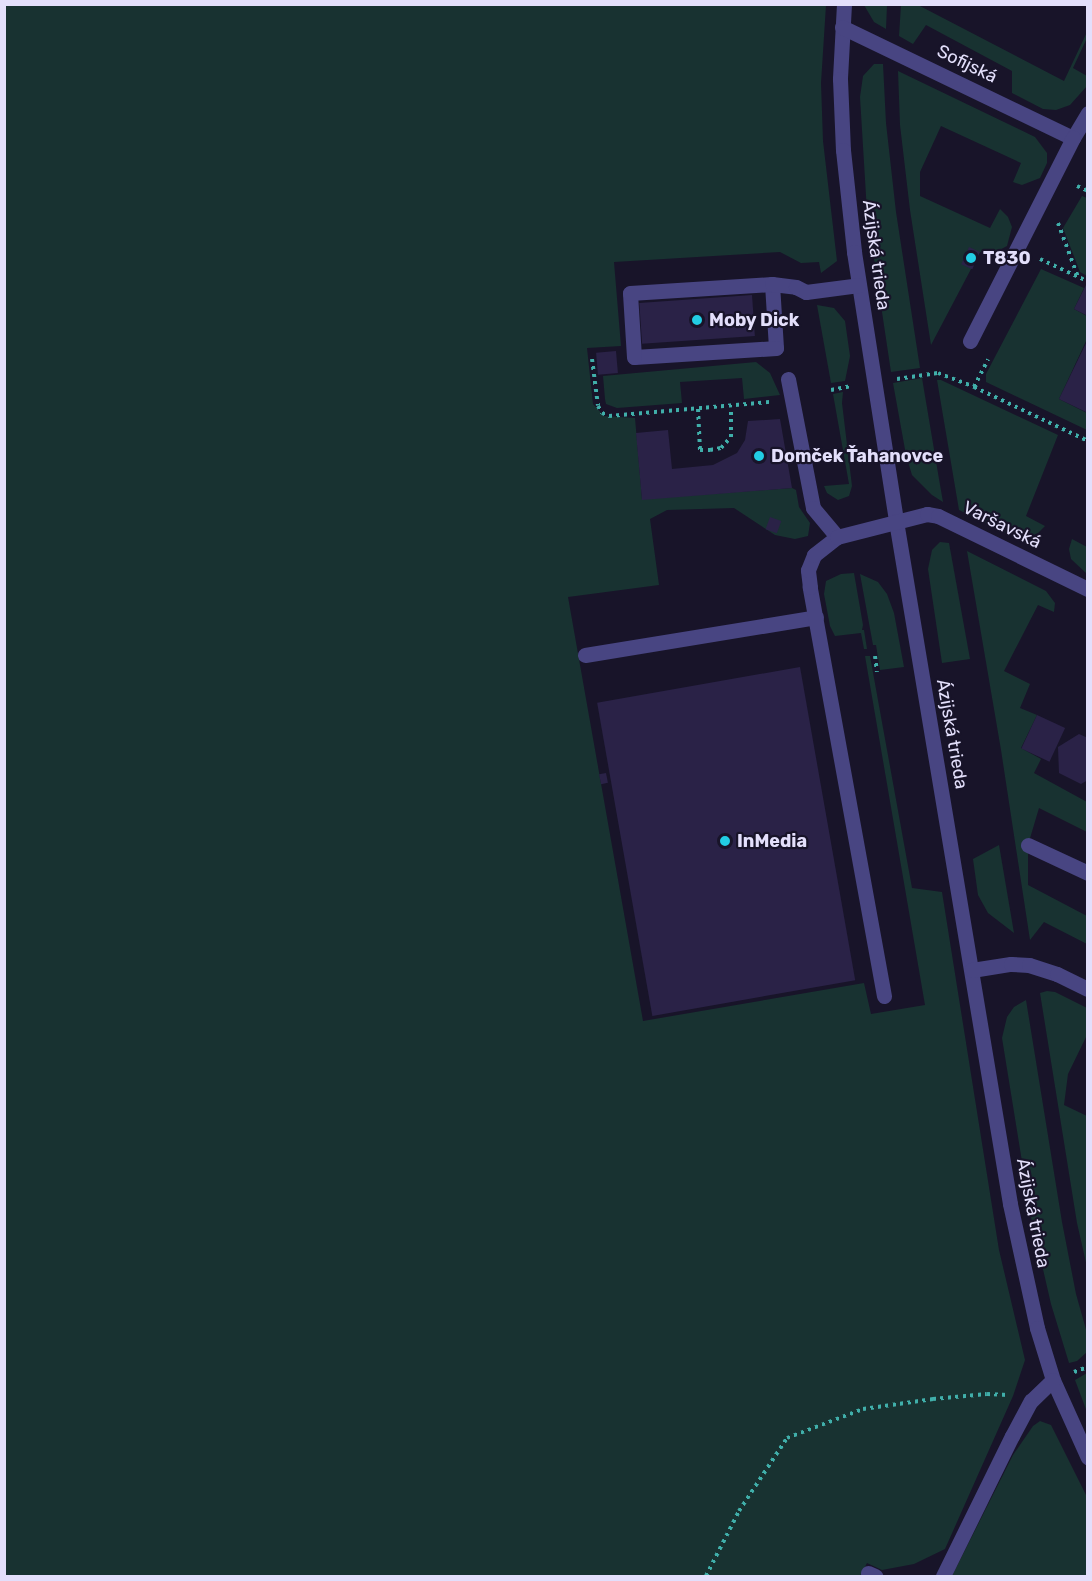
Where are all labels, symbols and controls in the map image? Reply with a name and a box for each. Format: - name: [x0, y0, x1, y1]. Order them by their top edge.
- street label: Sofijská: [933, 40, 1001, 88]
- street label: Ázijská trieda: [858, 198, 894, 312]
- place label: T830: [983, 247, 1031, 269]
- marker: T830: [964, 251, 978, 265]
- place label: Moby Dick: [709, 309, 800, 331]
- marker: Moby Dick: [690, 313, 704, 327]
- place label: Domček Ťahanovce: [771, 445, 944, 467]
- marker: Domček Ťahanovce: [752, 449, 766, 463]
- street label: Varšavská: [959, 497, 1045, 553]
- street label: Ázijská trieda: [932, 677, 972, 791]
- place label: InMedia: [737, 830, 807, 852]
- marker: InMedia: [718, 834, 732, 848]
- street label: Ázijská trieda: [1012, 1156, 1054, 1270]

